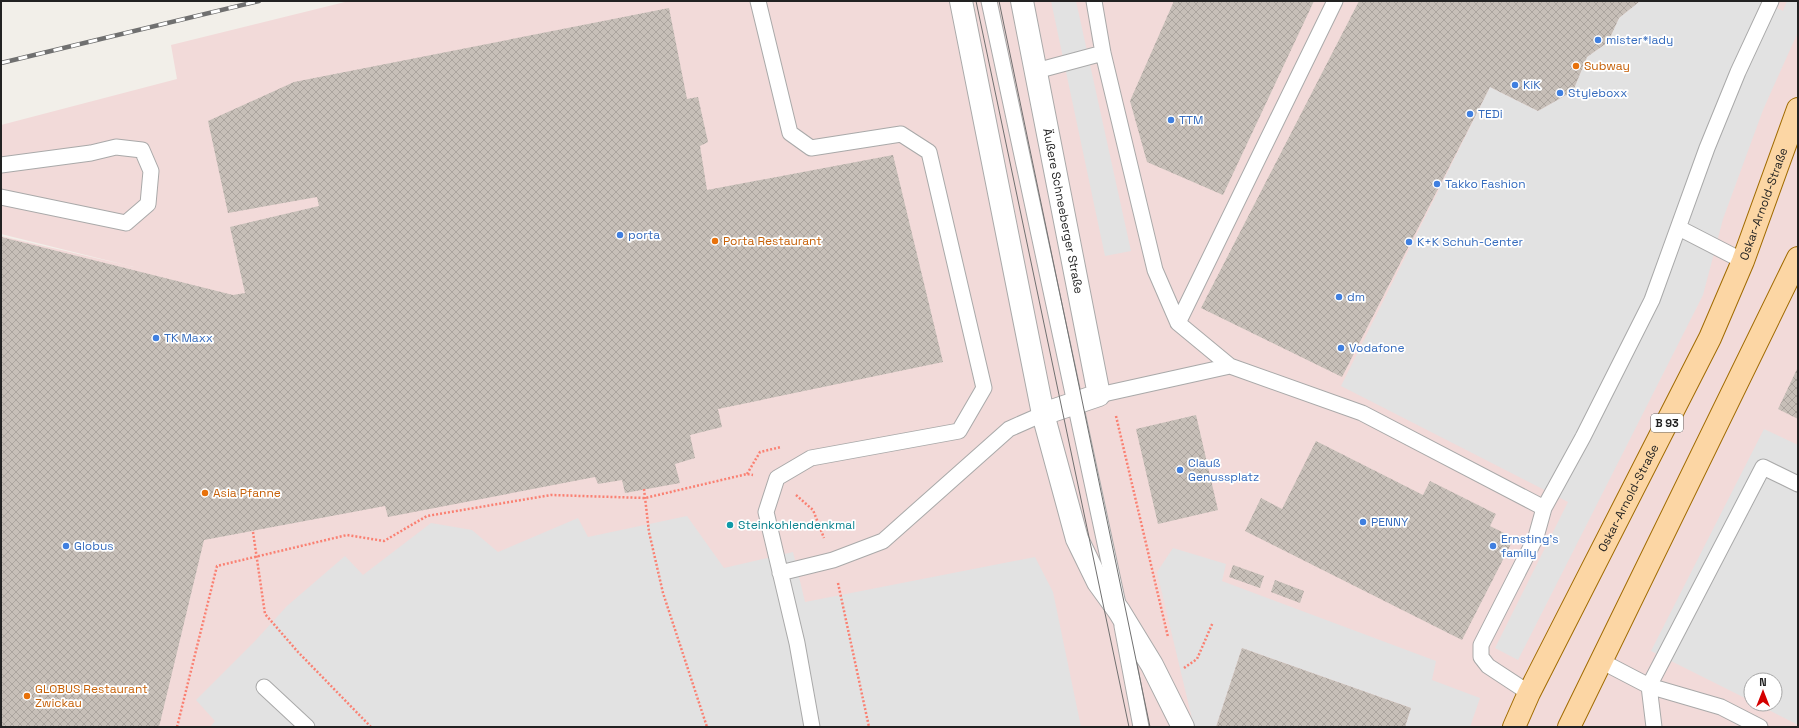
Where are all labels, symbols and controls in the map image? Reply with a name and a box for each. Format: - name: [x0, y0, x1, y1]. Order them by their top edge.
- place label: mister*lady: [1606, 32, 1673, 48]
- marker: mister*lady: [1593, 35, 1603, 45]
- place label: Subway: [1584, 58, 1630, 74]
- marker: Subway: [1571, 61, 1581, 71]
- place label: KiK: [1523, 77, 1541, 93]
- marker: KiK: [1510, 80, 1520, 90]
- place label: Styleboxx: [1568, 85, 1627, 101]
- marker: Styleboxx: [1555, 88, 1565, 98]
- place label: TEDi: [1478, 106, 1503, 122]
- marker: TEDi: [1465, 109, 1475, 119]
- place label: TTM: [1179, 112, 1204, 128]
- marker: TTM: [1166, 115, 1176, 125]
- street label: Äußere Schneeberger Straße: [1039, 127, 1087, 295]
- street label: Oskar-Arnold-Straße: [1736, 145, 1791, 263]
- place label: Takko Fashion: [1445, 176, 1526, 192]
- marker: Takko Fashion: [1432, 179, 1442, 189]
- place label: porta: [628, 227, 660, 243]
- marker: porta: [615, 230, 625, 240]
- place label: Porta Restaurant: [723, 233, 822, 249]
- place label: K+K Schuh-Center: [1417, 234, 1524, 250]
- marker: Porta Restaurant: [710, 236, 720, 246]
- marker: K+K Schuh-Center: [1404, 237, 1414, 247]
- place label: dm: [1347, 289, 1365, 305]
- marker: dm: [1334, 292, 1344, 302]
- place label: TK Maxx: [164, 330, 213, 346]
- marker: TK Maxx: [151, 333, 161, 343]
- place label: Vodafone: [1349, 340, 1405, 356]
- marker: Vodafone: [1336, 343, 1346, 353]
- road number: B 93: [1651, 414, 1683, 432]
- street label: Oskar-Arnold-Straße: [1594, 441, 1663, 555]
- place label: Clauß Genussplatz: [1188, 455, 1259, 485]
- marker: Clauß Genussplatz: [1175, 465, 1185, 475]
- place label: Asia Pfanne: [213, 485, 281, 501]
- marker: Asia Pfanne: [200, 488, 210, 498]
- place label: PENNY: [1371, 514, 1409, 530]
- place label: Steinkohlendenkmal: [738, 517, 855, 533]
- marker: PENNY: [1358, 517, 1368, 527]
- marker: Steinkohlendenkmal: [725, 520, 735, 530]
- place label: Ernsting's family: [1501, 531, 1559, 561]
- place label: Globus: [74, 538, 114, 554]
- marker: Globus: [61, 541, 71, 551]
- marker: Ernsting's family: [1488, 541, 1498, 551]
- north arrow: [1743, 672, 1783, 712]
- text: N: [1759, 675, 1767, 689]
- place label: GLOBUS Restaurant Zwickau: [35, 681, 148, 711]
- marker: GLOBUS Restaurant Zwickau: [22, 691, 32, 701]

